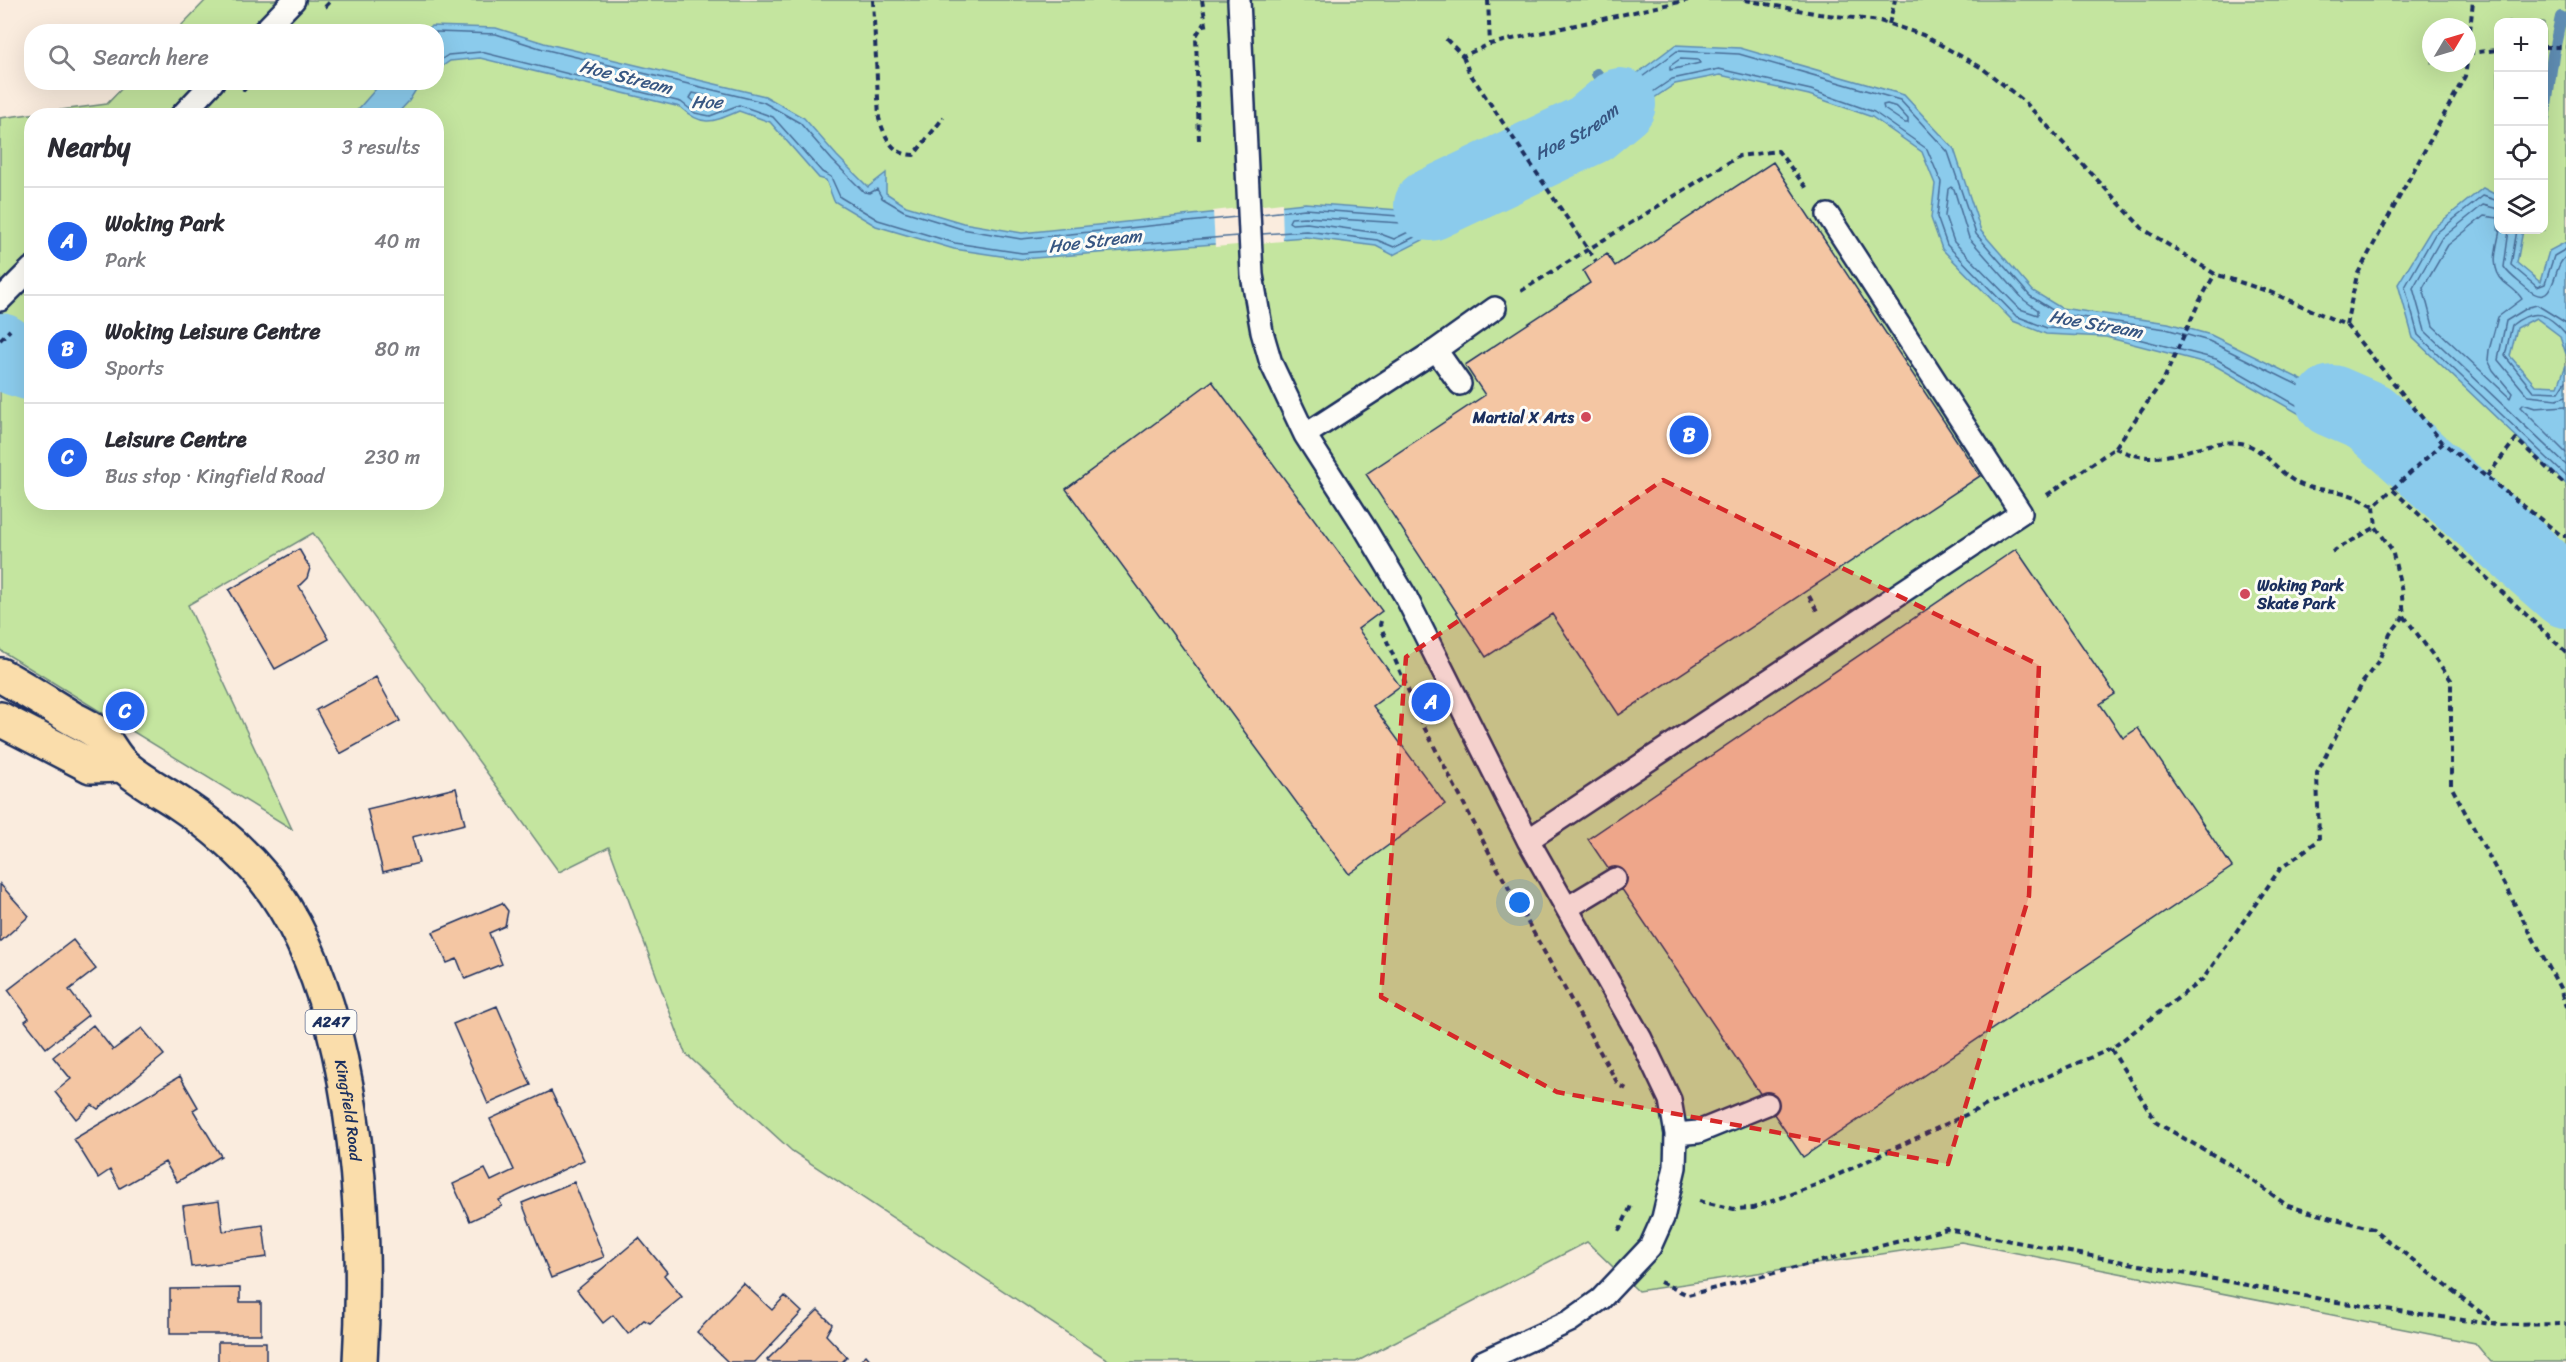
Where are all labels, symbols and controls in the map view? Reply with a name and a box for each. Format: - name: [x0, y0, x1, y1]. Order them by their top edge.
- north arrow: [2422, 18, 2476, 72]
- map controls: [2494, 18, 2548, 234]
- button: +: [2494, 18, 2548, 72]
- search box: [24, 24, 444, 90]
- text: Search here: [93, 38, 209, 77]
- icon: search: [45, 41, 78, 74]
- water label: Hoe Stream: [577, 50, 678, 104]
- button: −: [2494, 72, 2548, 126]
- water label: Hoe: [691, 86, 724, 118]
- water label: Hoe Stream: [1529, 94, 1628, 169]
- text: Nearby: [48, 124, 130, 170]
- button: locate: [2494, 126, 2548, 180]
- text: 3 results: [342, 130, 420, 165]
- button: layers: [2494, 180, 2548, 234]
- text: Woking Park: [105, 204, 225, 243]
- water label: Hoe Stream: [1046, 219, 1146, 263]
- text: A: [61, 224, 74, 259]
- text: 40 m: [374, 224, 420, 259]
- text: Park: [105, 243, 146, 278]
- water label: Hoe Stream: [2047, 300, 2147, 348]
- text: Woking Leisure Centre: [105, 312, 321, 351]
- text: B: [61, 332, 74, 367]
- text: 80 m: [375, 332, 420, 367]
- text: Sports: [105, 351, 164, 386]
- place label: Martial X Arts: [1472, 403, 1574, 432]
- marker: Martial X Arts: [1579, 410, 1593, 424]
- pin: B: [1670, 412, 1708, 458]
- text: Leisure Centre: [105, 420, 247, 459]
- text: C: [61, 440, 74, 475]
- text: 230 m: [364, 440, 420, 475]
- text: Bus stop · Kingfield Road: [105, 459, 324, 494]
- place label: Woking Park Skate Park: [2256, 571, 2345, 618]
- marker: Woking Park Skate Park: [2238, 587, 2252, 601]
- pin: A: [1412, 680, 1450, 724]
- pin: C: [106, 688, 144, 734]
- your location: [1505, 888, 1534, 917]
- road number: A247: [306, 1010, 356, 1034]
- street label: Kingfield Road: [326, 1057, 370, 1164]

